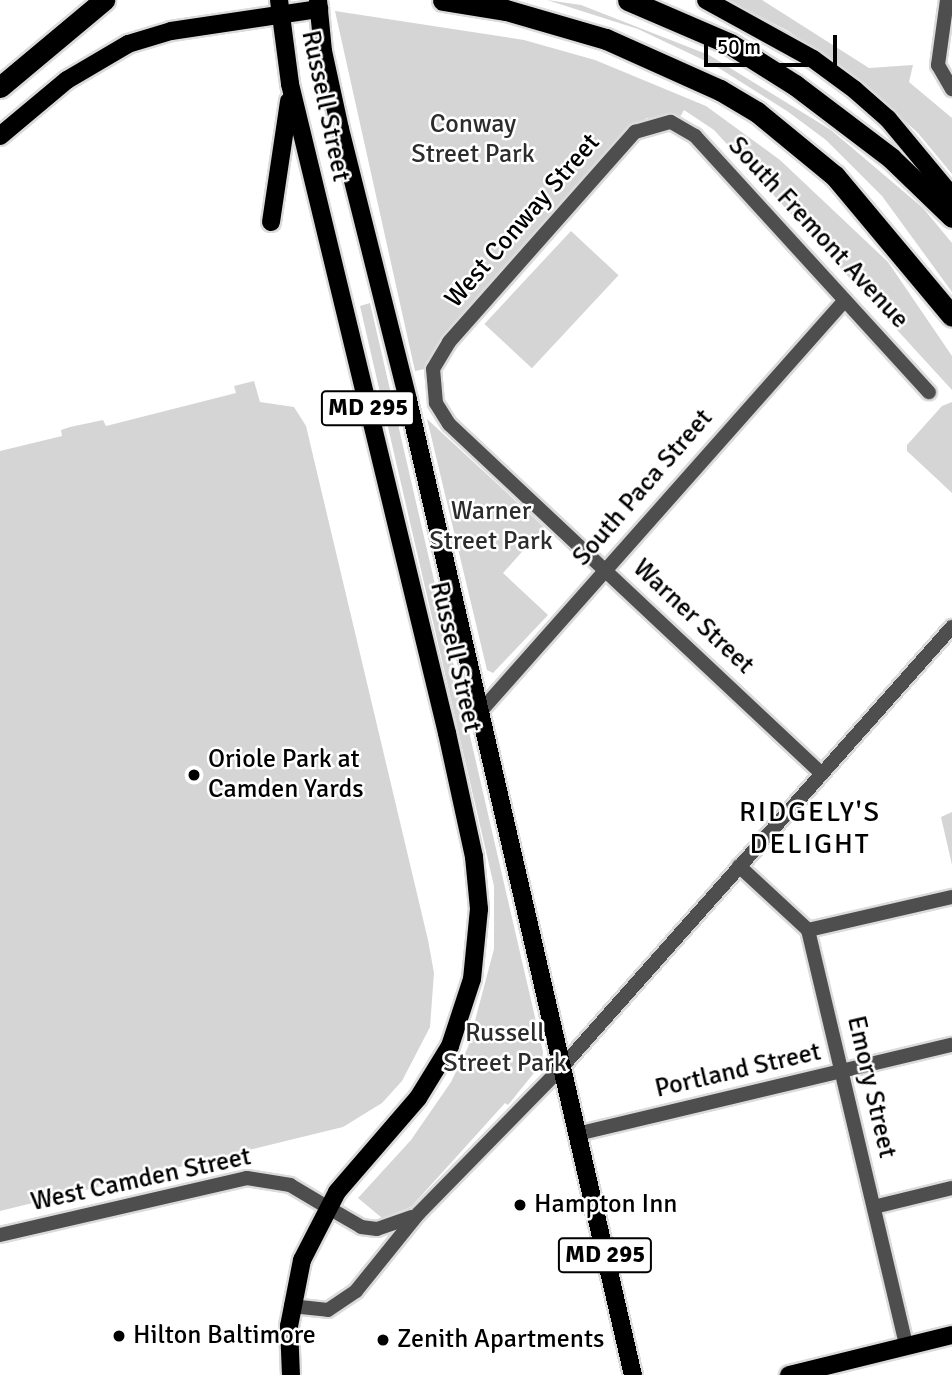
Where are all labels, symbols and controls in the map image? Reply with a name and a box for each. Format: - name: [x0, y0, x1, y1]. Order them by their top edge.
- scale bar: [707, 21, 840, 65]
- street label: Russell Street: [294, 28, 356, 184]
- text: 50 m: [717, 34, 761, 60]
- park label: Conway Street Park: [411, 109, 535, 170]
- street label: West Conway Street: [439, 128, 607, 314]
- street label: South Fremont Avenue: [721, 131, 915, 335]
- road number: MD 295: [321, 388, 415, 428]
- street label: South Paca Street: [566, 403, 720, 573]
- park label: Warner Street Park: [429, 496, 553, 558]
- street label: Warner Street: [626, 553, 760, 681]
- street label: Russell Street: [423, 579, 487, 735]
- place label: Oriole Park at Camden Yards: [208, 744, 364, 806]
- marker: Oriole Park at Camden Yards: [186, 767, 202, 783]
- district label: RIDGELY'S DELIGHT: [740, 795, 880, 861]
- street label: Emory Street: [840, 1013, 902, 1161]
- park label: Russell Street Park: [443, 1018, 567, 1080]
- street label: Portland Street: [652, 1037, 824, 1105]
- street label: West Camden Street: [28, 1141, 254, 1219]
- place label: Hampton Inn: [534, 1189, 678, 1221]
- marker: Hampton Inn: [512, 1197, 528, 1213]
- road number: MD 295: [558, 1234, 652, 1275]
- place label: Hilton Baltimore: [133, 1320, 316, 1352]
- place label: Zenith Apartments: [397, 1324, 604, 1356]
- marker: Hilton Baltimore: [111, 1328, 127, 1344]
- marker: Zenith Apartments: [375, 1332, 391, 1348]

